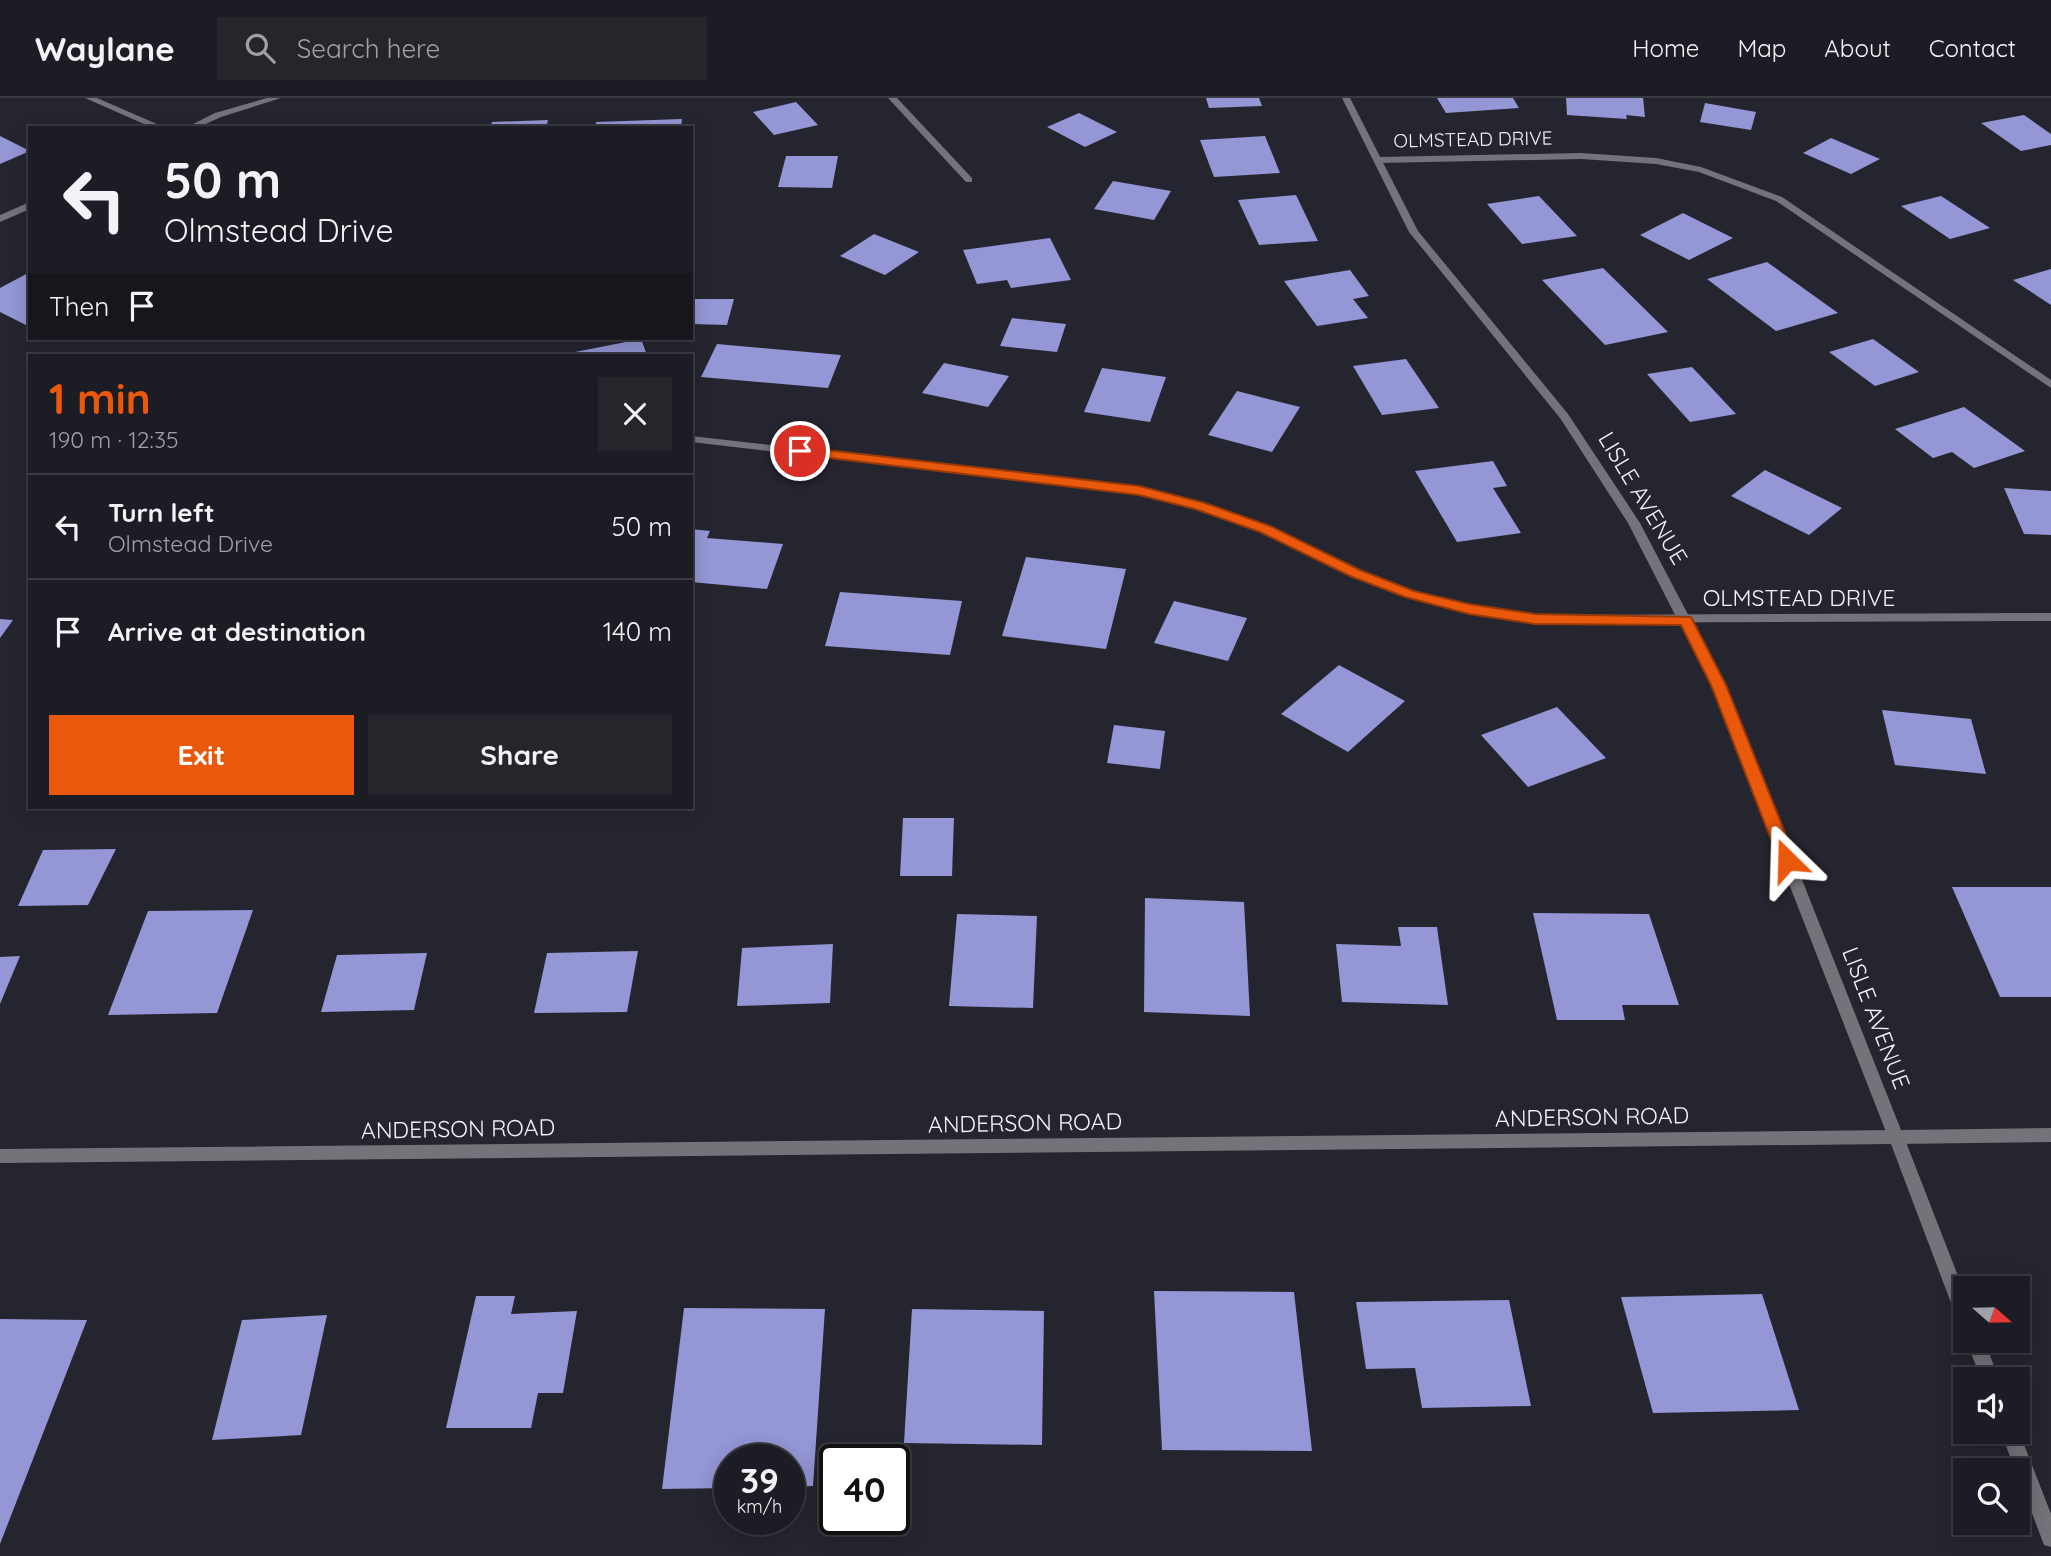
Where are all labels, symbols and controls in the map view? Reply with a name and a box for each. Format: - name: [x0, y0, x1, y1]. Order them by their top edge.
- search box: [217, 17, 707, 80]
- text: Waylane: [35, 28, 175, 69]
- icon: search: [241, 29, 279, 67]
- text: Search here: [297, 32, 440, 65]
- text: Home: [1632, 33, 1699, 63]
- text: Map: [1737, 33, 1786, 63]
- text: About: [1824, 33, 1891, 63]
- text: Contact: [1929, 33, 2016, 63]
- street label: OLMSTEAD DRIVE: [1393, 126, 1553, 152]
- text: 50 m: [164, 149, 281, 210]
- icon: left: [49, 154, 140, 245]
- text: Olmstead Drive: [164, 210, 394, 250]
- icon: arrive: [123, 287, 161, 325]
- text: Then: [49, 290, 109, 323]
- text: 1 min: [49, 372, 151, 425]
- button: close: [598, 377, 672, 451]
- pin: [770, 421, 830, 481]
- text: 190 m · 12:35: [49, 425, 178, 454]
- street label: LISLE AVENUE: [1592, 426, 1694, 569]
- icon: arrive: [781, 432, 819, 470]
- text: Turn left: [108, 496, 215, 529]
- icon: left: [49, 508, 87, 546]
- text: 50 m: [612, 510, 672, 543]
- text: Olmstead Drive: [108, 529, 273, 558]
- street label: OLMSTEAD DRIVE: [1703, 583, 1895, 612]
- icon: arrive: [49, 613, 87, 651]
- text: Arrive at destination: [108, 615, 366, 648]
- text: 140 m: [603, 615, 672, 648]
- button: Exit: [49, 715, 354, 795]
- button: Share: [368, 715, 672, 795]
- position arrow: [1750, 823, 1824, 897]
- street label: LISLE AVENUE: [1836, 943, 1917, 1093]
- street label: ANDERSON ROAD: [1495, 1100, 1689, 1133]
- street label: ANDERSON ROAD: [928, 1106, 1122, 1139]
- street label: ANDERSON ROAD: [361, 1112, 555, 1145]
- north arrow: [1953, 1276, 2030, 1353]
- map controls: [1953, 1276, 2030, 1535]
- button: sound: [1953, 1367, 2030, 1444]
- speed limit sign: 40: [819, 1444, 910, 1535]
- text: 39: [740, 1458, 779, 1502]
- button: search: [1953, 1458, 2030, 1535]
- text: km/h: [737, 1495, 782, 1518]

